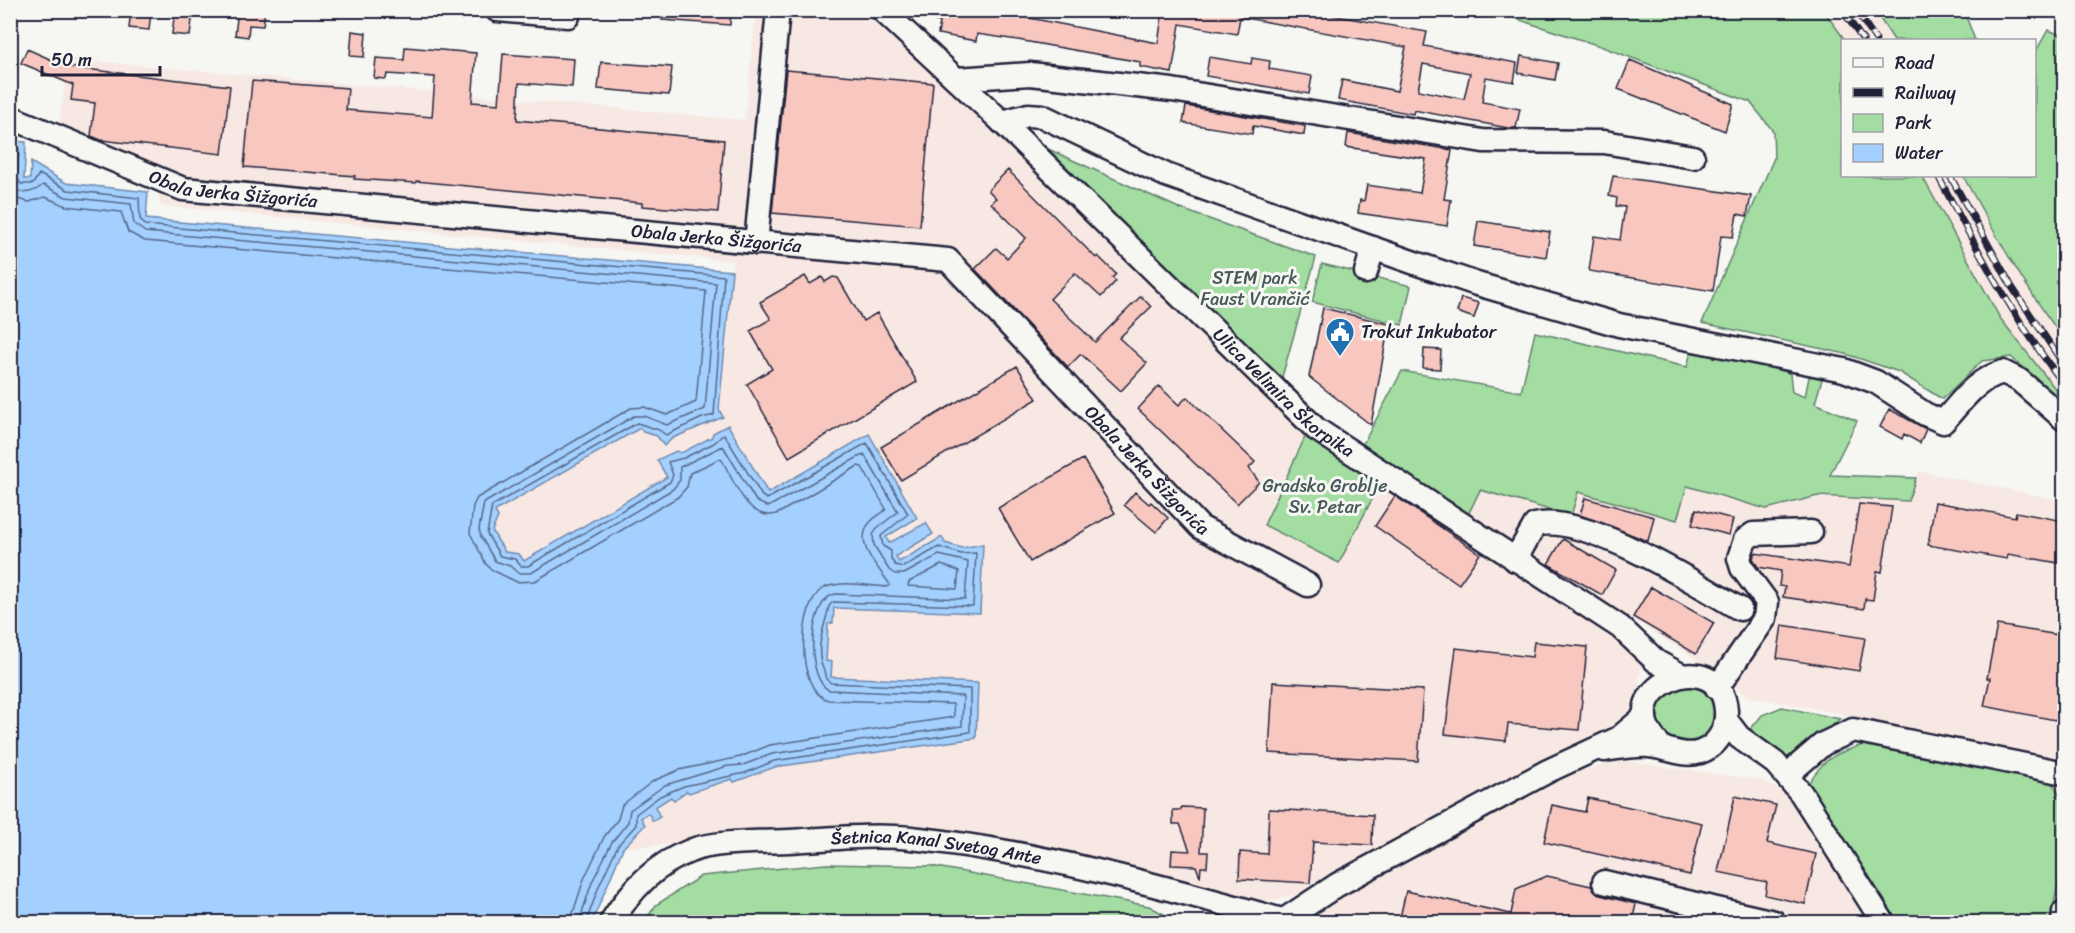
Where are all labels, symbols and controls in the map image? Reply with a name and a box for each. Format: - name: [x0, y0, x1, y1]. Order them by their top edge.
- scale bar: [42, 39, 160, 77]
- legend: [1841, 39, 2036, 177]
- text: 50 m: [51, 44, 92, 76]
- text: Road: [1895, 47, 1935, 79]
- text: Railway: [1895, 77, 1957, 109]
- text: Park: [1895, 107, 1932, 139]
- text: Water: [1895, 137, 1944, 169]
- street label: Obala Jerka Šižgorića: [144, 161, 320, 217]
- street label: Obala Jerka Šižgorića: [630, 215, 804, 262]
- park label: STEM park Faust Vrančić: [1200, 262, 1312, 315]
- public building icon: Trokut Inkubator: [1324, 316, 1356, 358]
- place label: Trokut Inkubator: [1361, 316, 1498, 348]
- street label: Ulica Velimira Škorpika: [1205, 320, 1361, 466]
- street label: Obala Jerka Šižgorića: [1076, 397, 1215, 545]
- park label: Gradsko Groblje Sv. Petar: [1262, 470, 1388, 523]
- street label: Šetnica Kanal Svetog Ante: [830, 820, 1044, 874]

